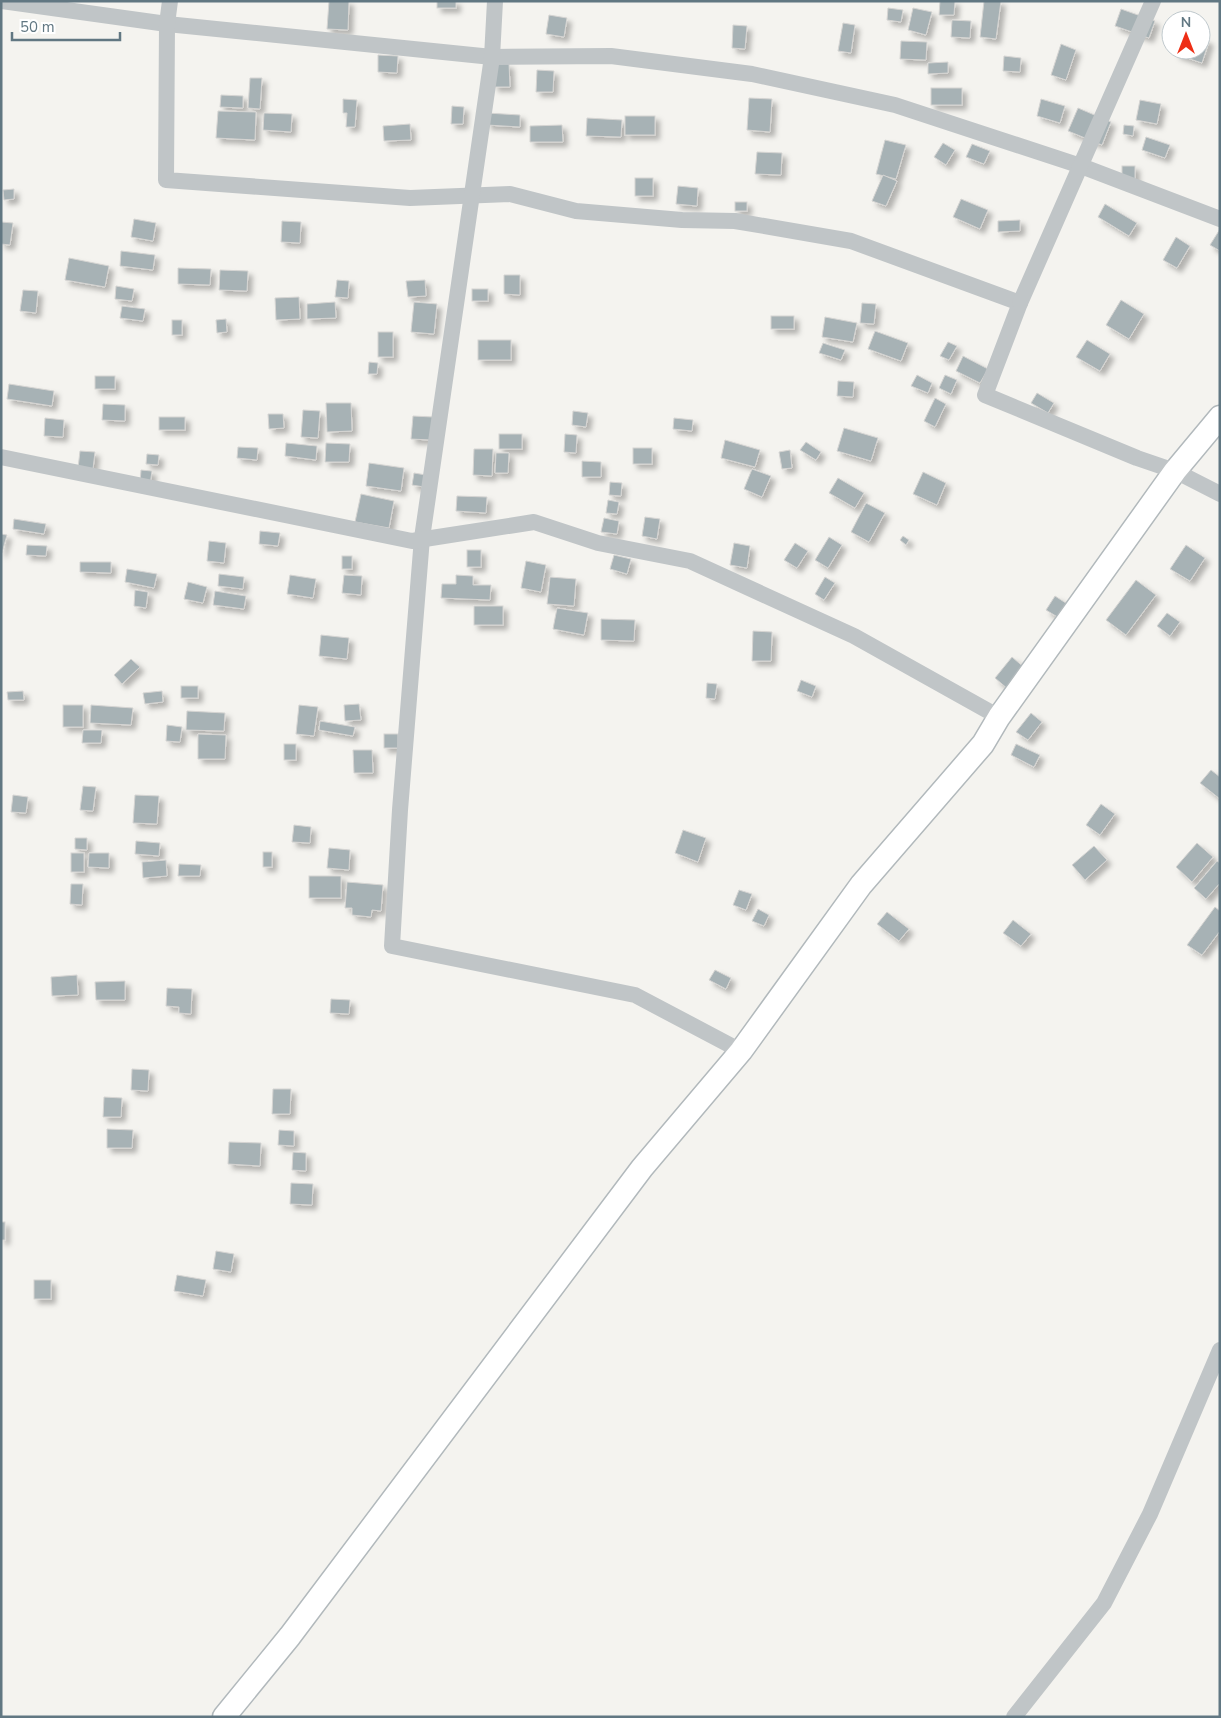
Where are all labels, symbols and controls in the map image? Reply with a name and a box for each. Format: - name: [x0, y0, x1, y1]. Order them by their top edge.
- scale bar: [12, 10, 120, 42]
- north arrow: [1161, 10, 1211, 60]
- text: N: [1181, 13, 1191, 32]
- text: 50 m: [20, 17, 55, 37]

